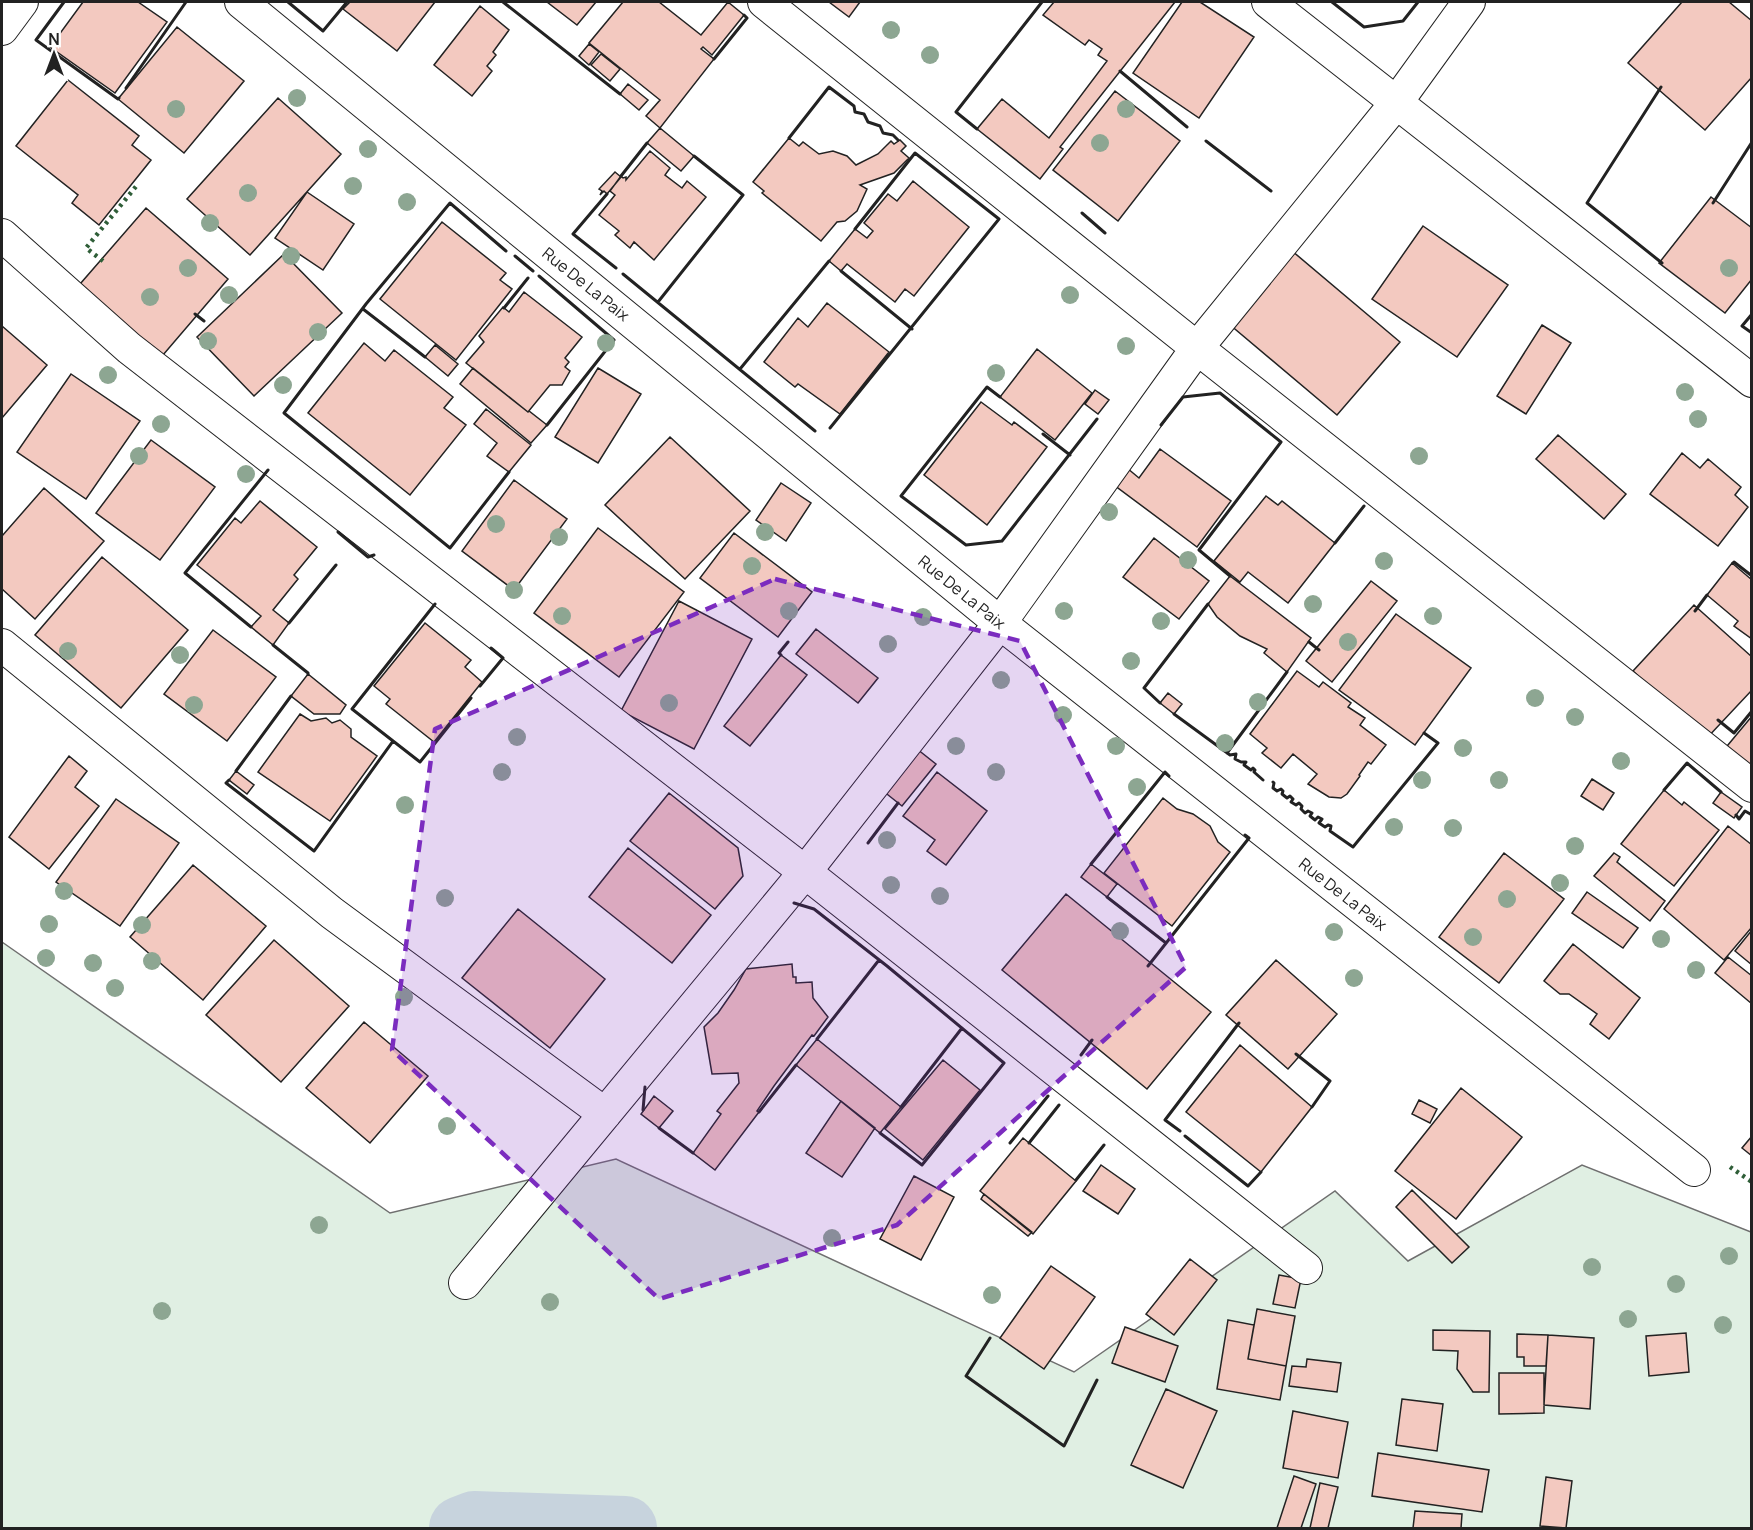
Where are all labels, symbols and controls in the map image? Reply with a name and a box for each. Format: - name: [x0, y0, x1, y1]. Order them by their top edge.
- north arrow: [24, 24, 84, 84]
- text: N: [48, 28, 60, 50]
- street label: Rue De La Paix: [538, 242, 635, 326]
- street label: Rue De La Paix: [914, 550, 1011, 634]
- street label: Rue De La Paix: [1294, 853, 1392, 936]

